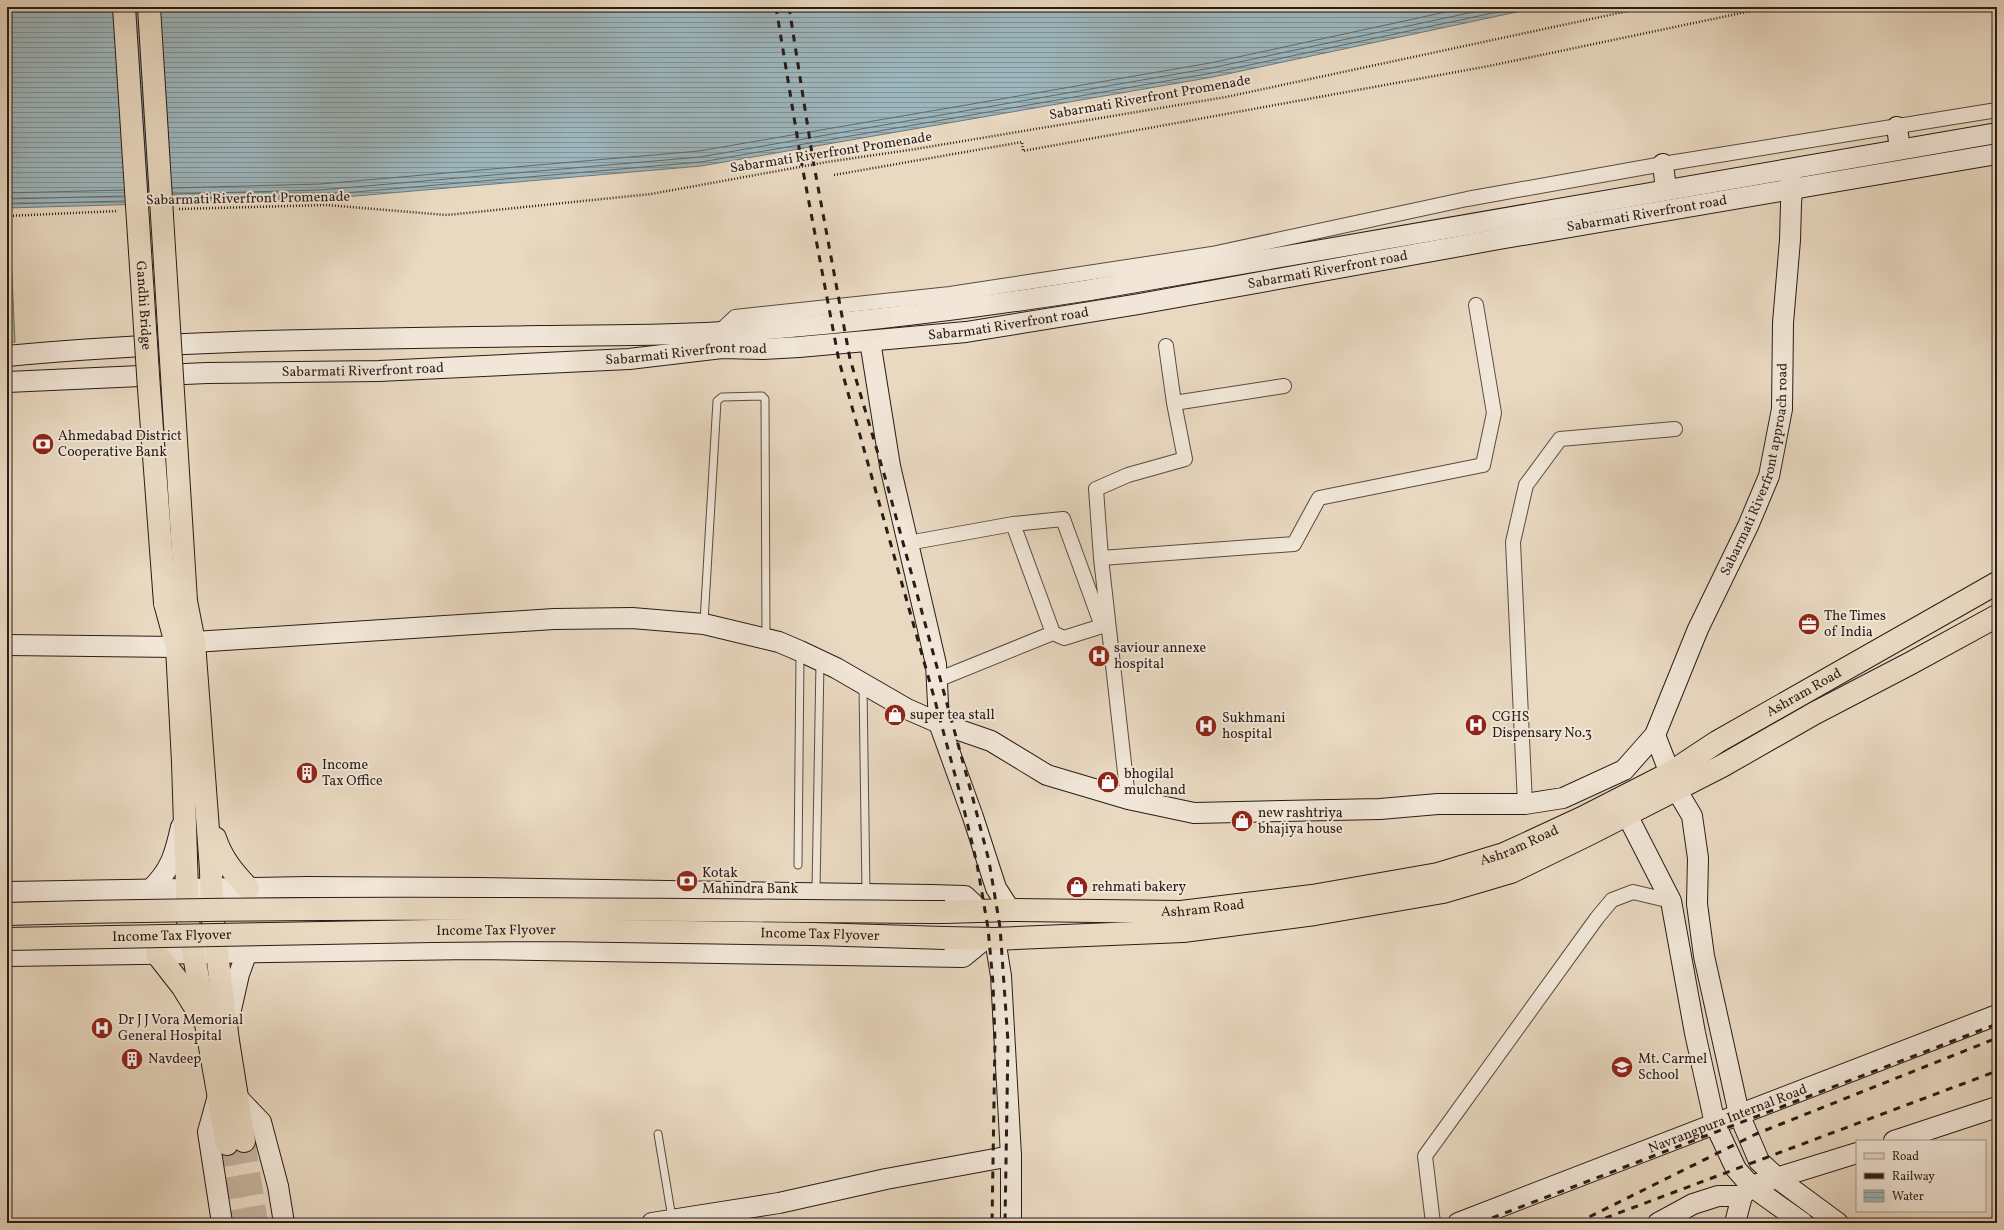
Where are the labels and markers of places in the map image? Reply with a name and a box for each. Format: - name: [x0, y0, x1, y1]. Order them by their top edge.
- place label: Ahmedabad District Cooperative Bank: [58, 427, 182, 462]
- bank icon: Ahmedabad District Cooperative Bank: [30, 431, 56, 457]
- place label: The Times of India: [1824, 607, 1886, 642]
- office icon: The Times of India: [1796, 611, 1822, 637]
- place label: saviour annexe hospital: [1114, 639, 1206, 674]
- hospital icon: saviour annexe hospital: [1086, 643, 1112, 669]
- shop icon: super tea stall: [882, 702, 908, 728]
- place label: super tea stall: [910, 706, 995, 725]
- place label: CGHS Dispensary No.3: [1492, 708, 1592, 743]
- place label: Sukhmani hospital: [1222, 709, 1286, 744]
- hospital icon: CGHS Dispensary No.3: [1463, 712, 1489, 738]
- hospital icon: Sukhmani hospital: [1193, 713, 1219, 739]
- place label: Income Tax Office: [322, 756, 383, 791]
- building icon: Income Tax Office: [294, 760, 320, 786]
- place label: bhogilal mulchand: [1124, 765, 1186, 800]
- shop icon: bhogilal mulchand: [1095, 769, 1121, 795]
- place label: new rashtriya bhajiya house: [1258, 804, 1343, 839]
- shop icon: new rashtriya bhajiya house: [1229, 808, 1255, 834]
- place label: Kotak Mahindra Bank: [702, 864, 799, 899]
- bank icon: Kotak Mahindra Bank: [674, 868, 700, 894]
- shop icon: rehmati bakery: [1064, 874, 1090, 900]
- place label: rehmati bakery: [1092, 878, 1186, 897]
- place label: Dr J J Vora Memorial General Hospital: [118, 1011, 243, 1046]
- hospital icon: Dr J J Vora Memorial General Hospital: [89, 1015, 115, 1041]
- building icon: Navdeep: [119, 1046, 145, 1072]
- place label: Navdeep: [148, 1050, 201, 1069]
- place label: Mt. Carmel School: [1638, 1050, 1707, 1085]
- school or university icon: Mt. Carmel School: [1609, 1054, 1635, 1080]

